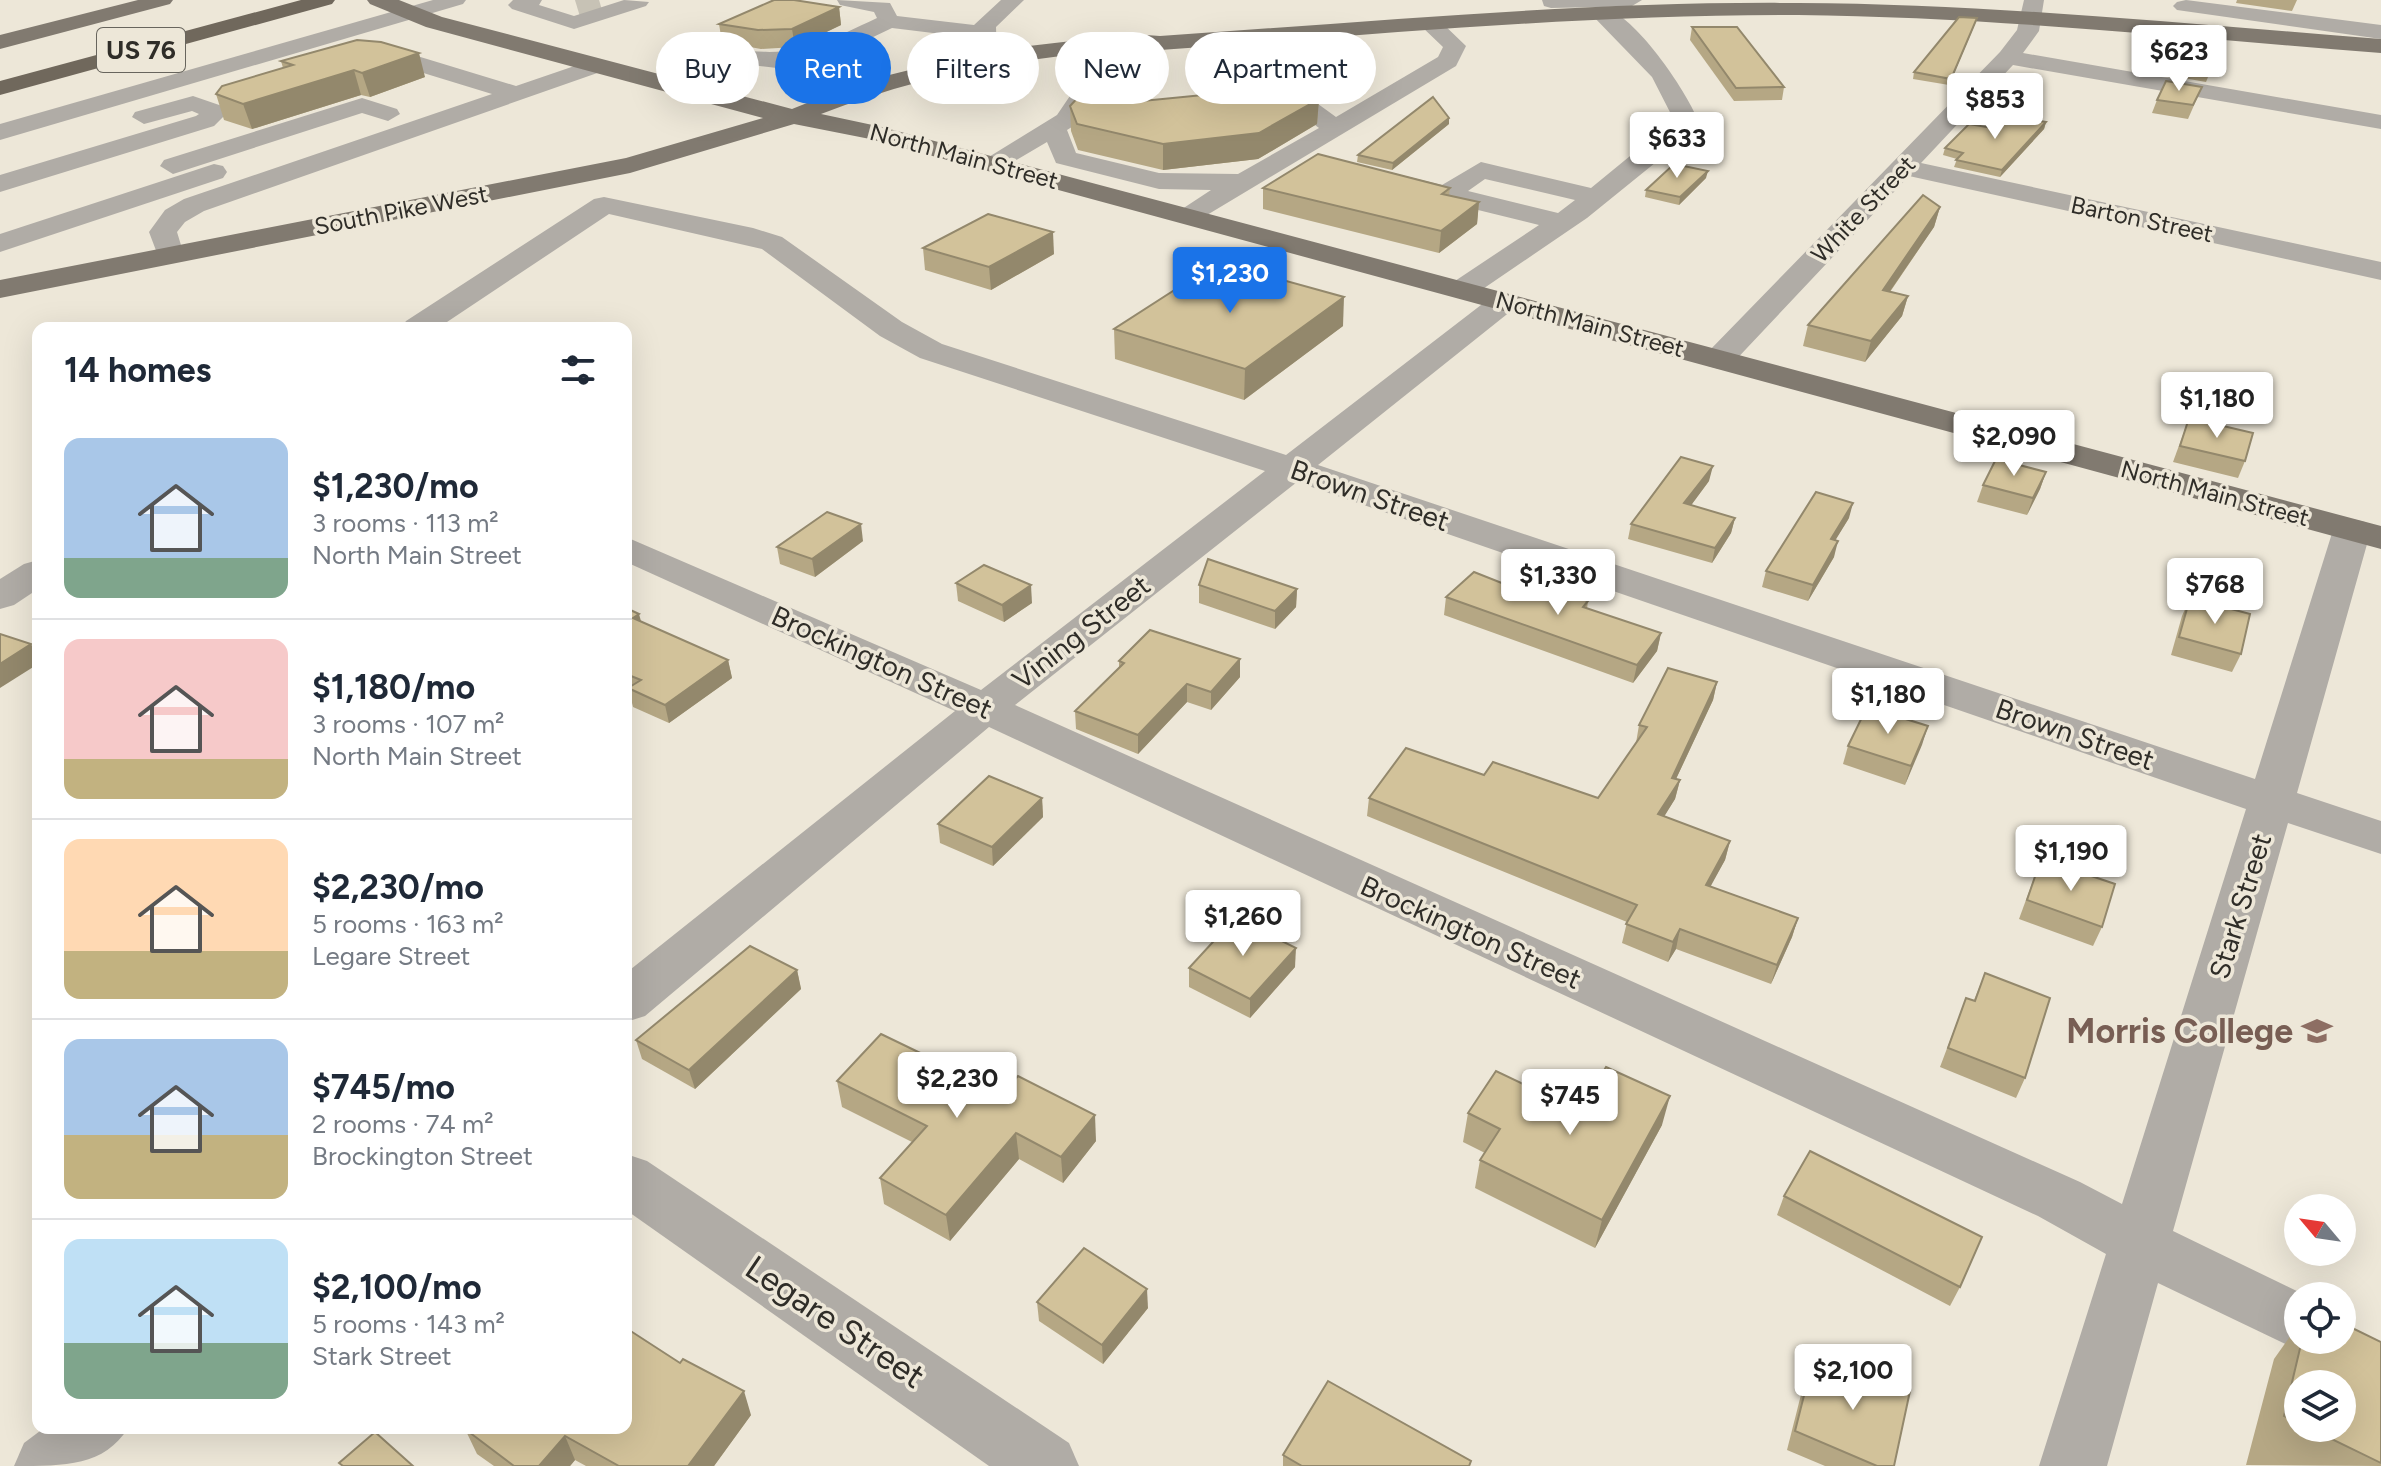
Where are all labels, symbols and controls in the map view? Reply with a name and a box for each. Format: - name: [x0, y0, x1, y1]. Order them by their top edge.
- pin: $623: [2132, 25, 2226, 93]
- road number: US 76: [97, 28, 185, 72]
- chip: Buy: [656, 32, 759, 104]
- chip: Rent: [775, 32, 891, 104]
- chip: Filters: [907, 32, 1039, 104]
- chip: New: [1055, 32, 1169, 104]
- chip: Apartment: [1185, 32, 1376, 104]
- text: $623: [2150, 35, 2209, 67]
- pin: $853: [1948, 73, 2042, 141]
- text: $853: [1965, 83, 2025, 115]
- pin: $633: [1630, 112, 1724, 180]
- street label: North Main Street: [867, 117, 1061, 195]
- text: $633: [1648, 122, 1706, 154]
- street label: White Street: [1805, 150, 1921, 268]
- street label: South Pike West: [312, 179, 490, 241]
- street label: Barton Street: [2068, 190, 2216, 248]
- pin: $1,230: [1165, 247, 1295, 315]
- text: $1,230: [1191, 257, 1269, 289]
- street label: North Main Street: [1493, 285, 1687, 363]
- icon: filters: [556, 348, 600, 392]
- text: 14 homes: [64, 350, 211, 391]
- pin: $1,180: [2152, 372, 2282, 440]
- text: $1,180: [2179, 382, 2255, 414]
- pin: $2,090: [1949, 410, 2079, 478]
- text: $2,090: [1972, 420, 2056, 452]
- street label: Brown Street: [1286, 452, 1454, 538]
- street label: North Main Street: [2118, 454, 2312, 532]
- text: $1,230/mo: [312, 466, 479, 507]
- icon: home: [128, 470, 224, 566]
- text: 3 rooms · 113 m²: [312, 507, 499, 539]
- text: North Main Street: [312, 539, 522, 571]
- pin: $1,330: [1493, 549, 1623, 617]
- pin: $768: [2168, 558, 2262, 626]
- text: $1,330: [1519, 559, 1597, 591]
- street label: Vining Street: [1005, 568, 1157, 696]
- text: $768: [2185, 568, 2245, 600]
- street label: Brockington Street: [766, 598, 998, 726]
- text: $1,180/mo: [312, 667, 475, 708]
- pin: $1,180: [1823, 668, 1953, 736]
- icon: home: [128, 671, 224, 767]
- text: $1,180: [1850, 678, 1926, 710]
- street label: Brown Street: [1991, 691, 2159, 777]
- text: 3 rooms · 107 m²: [312, 708, 505, 740]
- text: North Main Street: [312, 740, 522, 772]
- pin: $1,190: [2006, 825, 2136, 893]
- street label: Stark Street: [2202, 829, 2278, 983]
- text: $1,190: [2034, 835, 2108, 867]
- text: $2,230/mo: [312, 867, 484, 908]
- street label: Brockington Street: [1355, 868, 1587, 996]
- icon: home: [128, 871, 224, 967]
- pin: $1,260: [1178, 890, 1308, 958]
- text: $1,260: [1203, 900, 1283, 932]
- text: 5 rooms · 163 m²: [312, 908, 504, 940]
- text: Legare Street: [312, 940, 470, 972]
- place label: Morris College: [2066, 1011, 2293, 1052]
- school or university icon: Morris College: [2300, 1014, 2334, 1048]
- pin: $2,230: [892, 1052, 1022, 1120]
- text: $2,230: [916, 1062, 998, 1094]
- text: $745/mo: [312, 1067, 455, 1108]
- pin: $745: [1523, 1069, 1617, 1137]
- icon: home: [128, 1071, 224, 1167]
- text: $745: [1540, 1079, 1600, 1111]
- text: 2 rooms · 74 m²: [312, 1108, 494, 1140]
- text: Brockington Street: [312, 1140, 533, 1172]
- north arrow: [2284, 1194, 2356, 1266]
- map controls: [2284, 1194, 2356, 1442]
- street label: Legare Street: [738, 1247, 932, 1397]
- text: $2,100/mo: [312, 1267, 482, 1308]
- icon: home: [128, 1271, 224, 1367]
- button: locate: [2284, 1282, 2356, 1354]
- text: 5 rooms · 143 m²: [312, 1308, 505, 1340]
- text: Stark Street: [312, 1340, 452, 1372]
- pin: $2,100: [1788, 1344, 1918, 1412]
- text: $2,100: [1813, 1354, 1893, 1386]
- button: layers: [2284, 1370, 2356, 1442]

